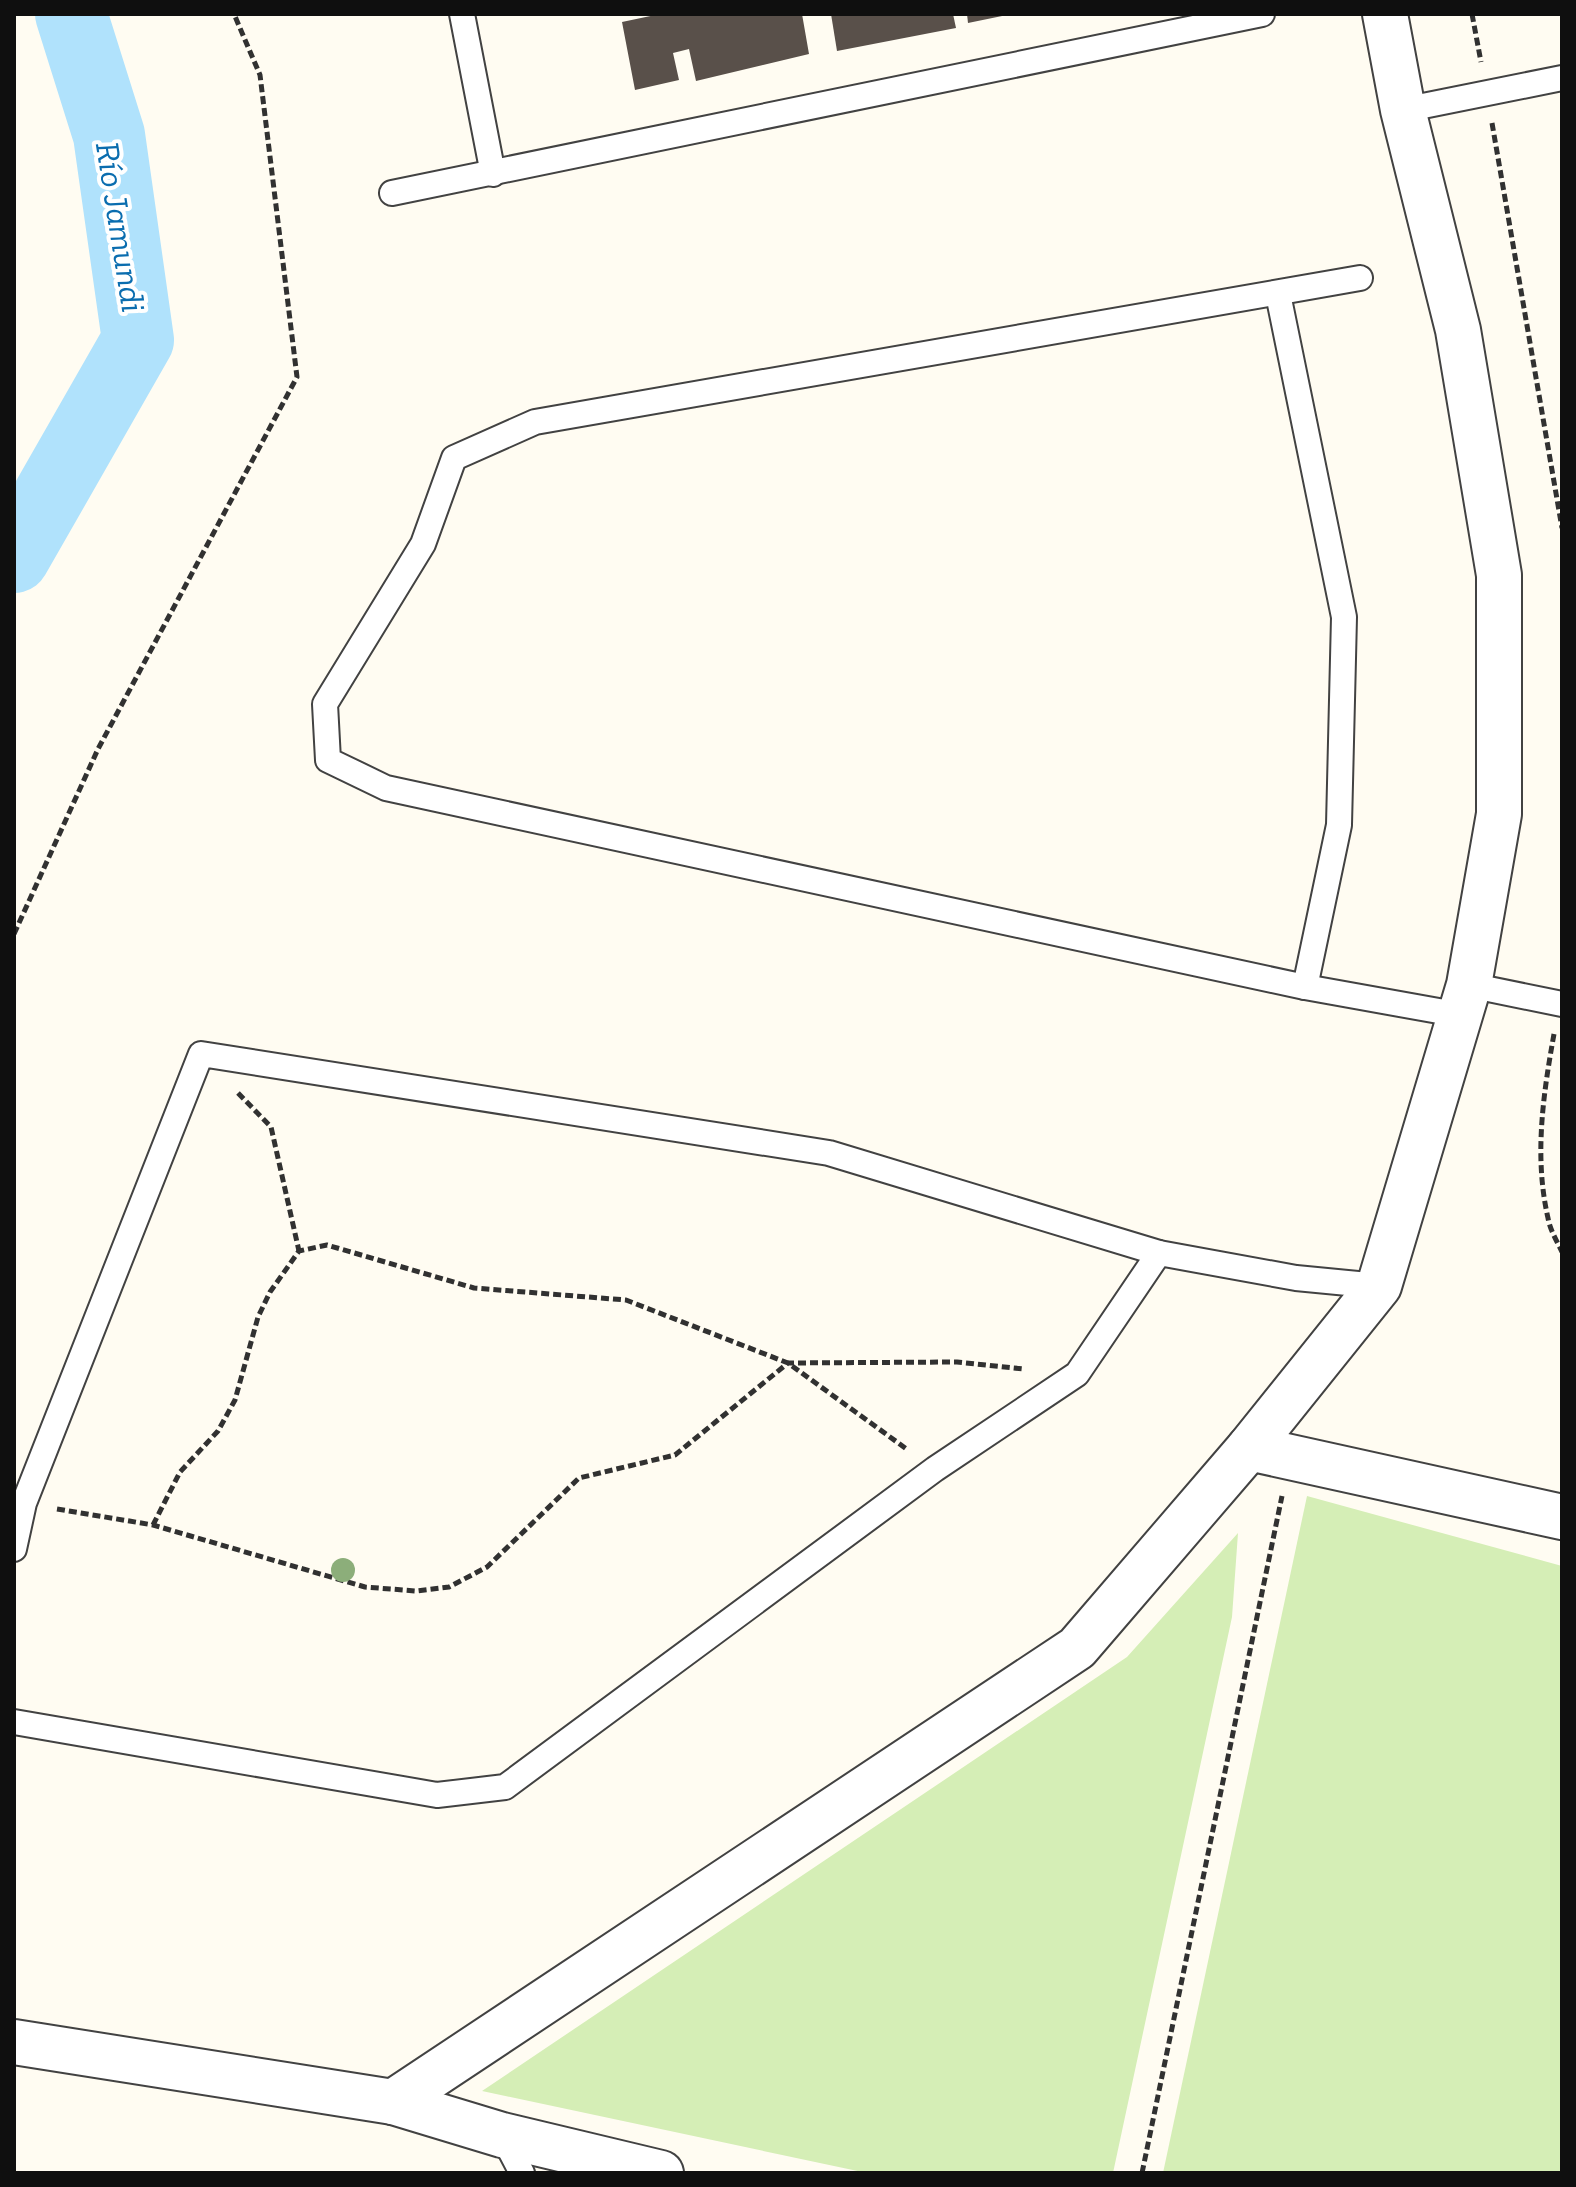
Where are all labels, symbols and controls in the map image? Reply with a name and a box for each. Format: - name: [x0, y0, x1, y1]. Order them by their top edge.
- water label: Río Jamundi: [87, 139, 154, 315]

